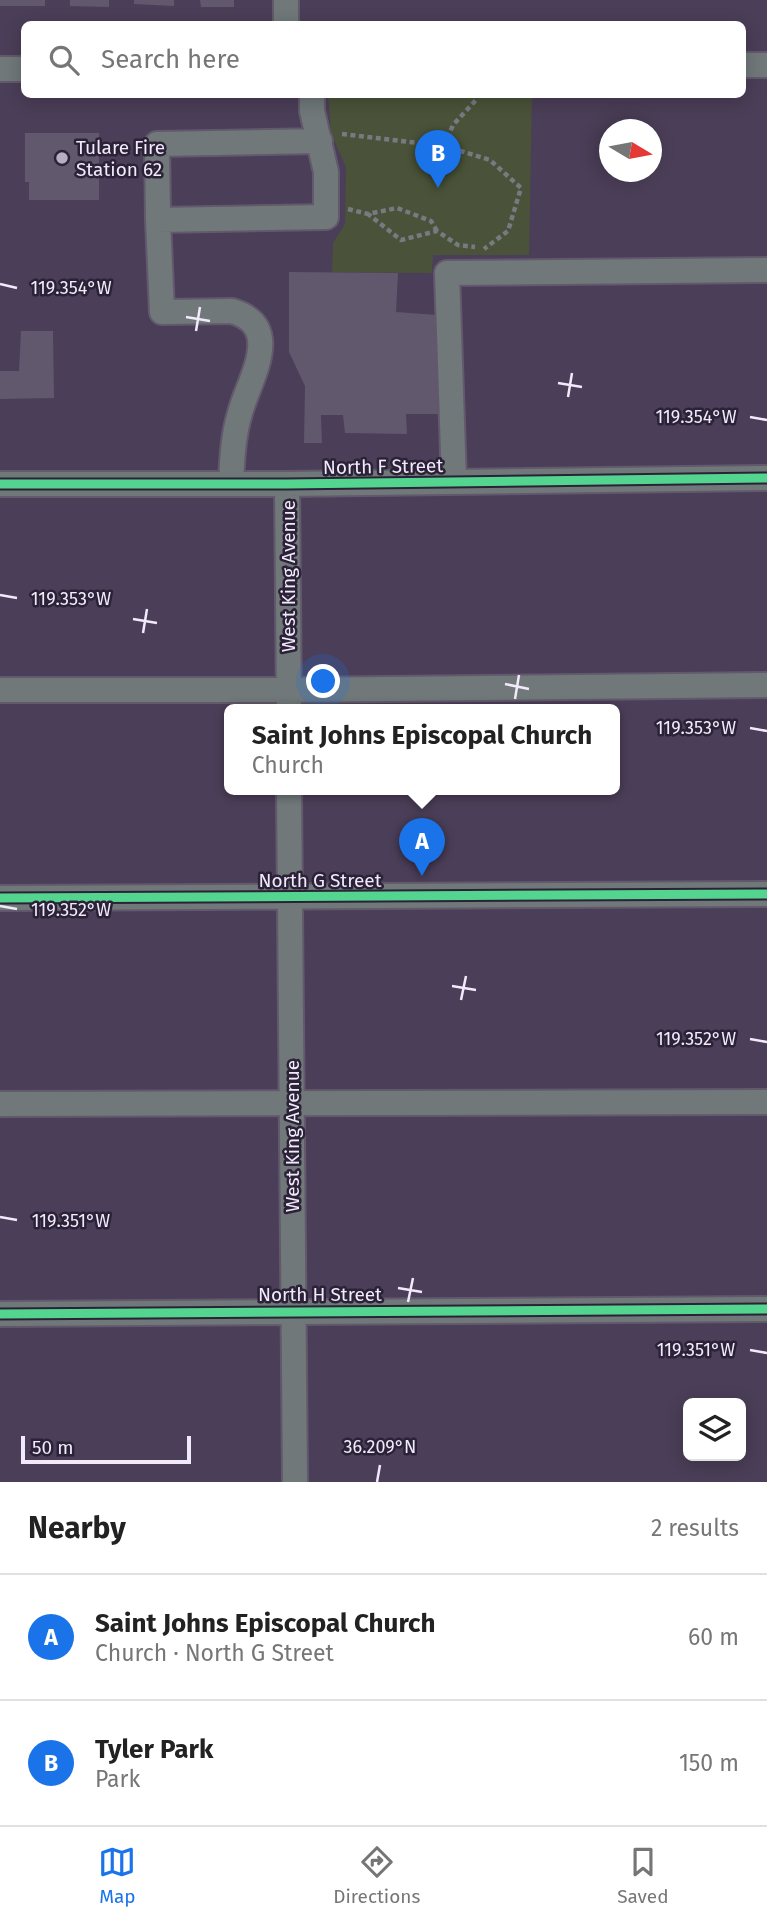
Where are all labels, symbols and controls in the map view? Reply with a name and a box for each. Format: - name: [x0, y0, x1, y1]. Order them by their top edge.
- search box: [21, 21, 746, 98]
- icon: search: [45, 41, 83, 79]
- text: Search here: [101, 44, 240, 75]
- north arrow: [599, 119, 662, 182]
- pin: B: [415, 130, 461, 188]
- place label: Tulare Fire Station 62: [76, 136, 165, 181]
- marker: Tulare Fire Station 62: [54, 150, 70, 166]
- text: 119.354°W: [30, 277, 112, 299]
- text: 119.354°W: [655, 406, 737, 428]
- street label: North F Street: [323, 454, 444, 479]
- street label: West King Avenue: [277, 500, 300, 652]
- text: 119.353°W: [31, 588, 111, 610]
- your location: [306, 664, 340, 698]
- popup: [224, 704, 620, 795]
- text: 119.353°W: [656, 717, 736, 739]
- text: Saint Johns Episcopal Church: [252, 720, 592, 751]
- text: Church: [252, 751, 324, 779]
- pin: A: [399, 818, 445, 876]
- street label: North G Street: [258, 869, 382, 892]
- text: 119.352°W: [31, 899, 111, 921]
- text: 119.352°W: [656, 1028, 736, 1050]
- street label: West King Avenue: [281, 1060, 304, 1212]
- text: 119.351°W: [32, 1210, 110, 1232]
- street label: North H Street: [258, 1283, 382, 1306]
- text: 119.351°W: [657, 1339, 735, 1361]
- map controls: [683, 1398, 746, 1461]
- button: layers: [683, 1398, 746, 1461]
- scale bar: [21, 1433, 191, 1465]
- text: 50 m: [32, 1436, 73, 1459]
- text: 36.209°N: [344, 1436, 416, 1458]
- text: Nearby: [28, 1510, 126, 1546]
- text: 2 results: [651, 1514, 739, 1542]
- text: Saint Johns Episcopal Church: [95, 1608, 436, 1639]
- text: A: [44, 1623, 58, 1651]
- text: 60 m: [688, 1623, 739, 1651]
- text: Church · North G Street: [95, 1639, 334, 1667]
- text: Tyler Park: [95, 1734, 213, 1765]
- text: B: [44, 1749, 58, 1777]
- text: 150 m: [679, 1749, 739, 1777]
- text: Park: [95, 1765, 140, 1793]
- tab: Map: [98, 1843, 136, 1908]
- tab: Directions: [333, 1843, 420, 1908]
- tab: Saved: [617, 1843, 669, 1908]

